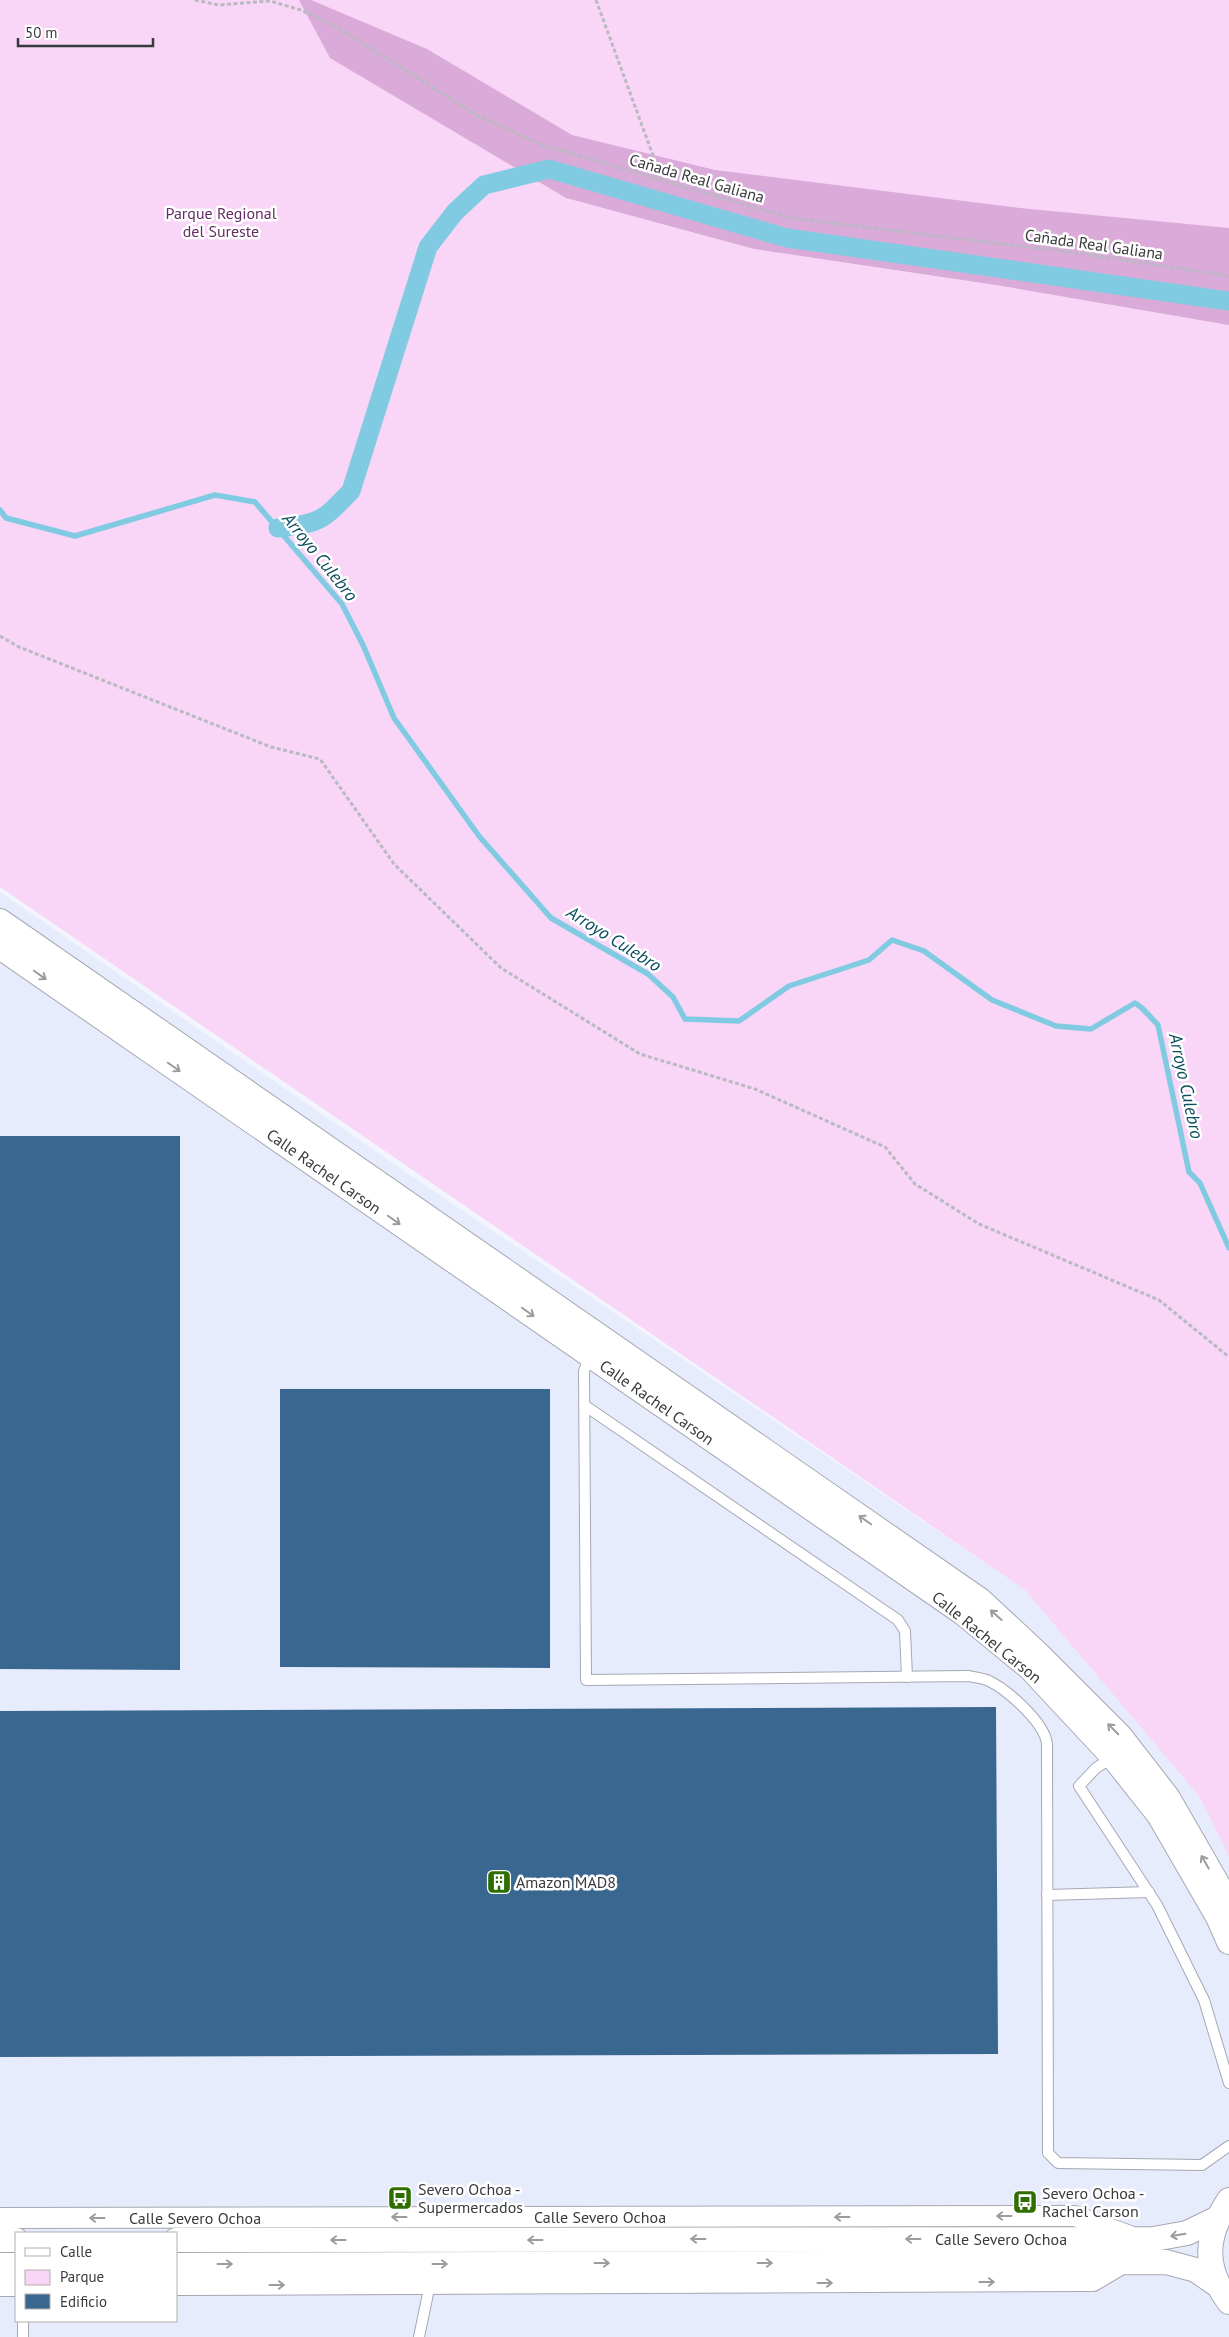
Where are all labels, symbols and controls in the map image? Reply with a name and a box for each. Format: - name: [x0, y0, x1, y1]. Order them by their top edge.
- scale bar: [18, 15, 152, 47]
- text: 50 m: [25, 23, 58, 42]
- street label: Cañada Real Galiana: [627, 149, 767, 207]
- park label: Parque Regional del Sureste: [166, 203, 277, 241]
- street label: Cañada Real Galiana: [1024, 224, 1164, 264]
- water label: Arroyo Culebro: [277, 507, 363, 606]
- water label: Arroyo Culebro: [562, 900, 666, 977]
- one-way arrow: [33, 970, 47, 980]
- water label: Arroyo Culebro: [1164, 1030, 1209, 1141]
- one-way arrow: [167, 1062, 181, 1072]
- street label: Calle Rachel Carson: [263, 1124, 385, 1218]
- one-way arrow: [387, 1215, 401, 1225]
- one-way arrow: [520, 1307, 534, 1317]
- street label: Calle Rachel Carson: [596, 1355, 718, 1449]
- one-way arrow: [858, 1515, 872, 1525]
- street label: Calle Rachel Carson: [928, 1587, 1046, 1687]
- one-way arrow: [990, 1610, 1003, 1621]
- one-way arrow: [1107, 1723, 1119, 1735]
- one-way arrow: [1200, 1855, 1210, 1870]
- building icon: Amazon MAD8: [486, 1869, 512, 1895]
- place label: Amazon MAD8: [516, 1872, 616, 1892]
- place label: Severo Ochoa - Supermercados: [418, 2179, 523, 2217]
- place label: Severo Ochoa - Rachel Carson: [1042, 2183, 1144, 2221]
- bus stop icon: Severo Ochoa - Supermercados: [387, 2185, 413, 2211]
- bus stop icon: Severo Ochoa - Rachel Carson: [1012, 2189, 1038, 2215]
- street label: Calle Severo Ochoa: [534, 2207, 666, 2227]
- street label: Calle Severo Ochoa: [129, 2208, 261, 2228]
- one-way arrow: [997, 2211, 1013, 2221]
- one-way arrow: [392, 2212, 408, 2222]
- one-way arrow: [834, 2212, 850, 2222]
- one-way arrow: [89, 2213, 106, 2223]
- street label: Calle Severo Ochoa: [935, 2229, 1067, 2249]
- one-way arrow: [1170, 2230, 1186, 2240]
- legend: [15, 2232, 178, 2322]
- one-way arrow: [690, 2234, 706, 2244]
- one-way arrow: [905, 2234, 922, 2244]
- one-way arrow: [330, 2235, 346, 2245]
- one-way arrow: [528, 2235, 544, 2245]
- text: Calle: [60, 2242, 92, 2261]
- one-way arrow: [594, 2258, 610, 2268]
- one-way arrow: [756, 2258, 773, 2268]
- one-way arrow: [216, 2259, 233, 2269]
- one-way arrow: [432, 2259, 448, 2269]
- text: Parque: [60, 2267, 104, 2286]
- one-way arrow: [979, 2277, 995, 2287]
- one-way arrow: [817, 2278, 833, 2287]
- one-way arrow: [269, 2280, 285, 2290]
- text: Edificio: [60, 2292, 107, 2311]

